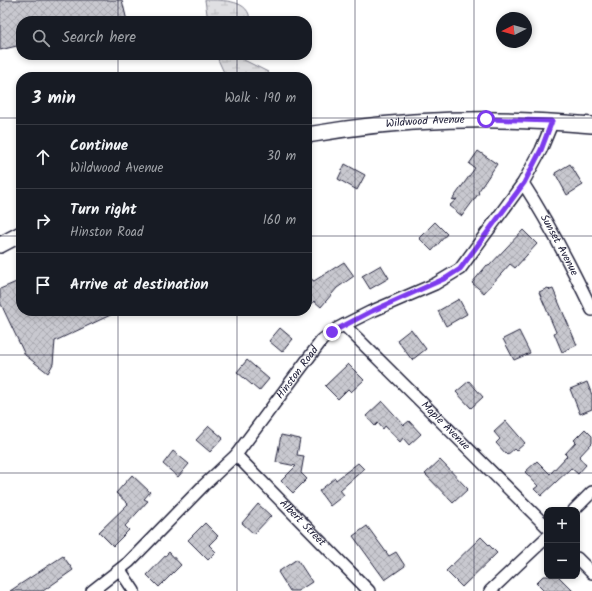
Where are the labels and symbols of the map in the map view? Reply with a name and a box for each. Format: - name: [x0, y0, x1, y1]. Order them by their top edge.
- north arrow: [496, 12, 532, 48]
- route start: [477, 110, 495, 128]
- street label: Wildwood Avenue: [385, 111, 465, 133]
- street label: Sunset Avenue: [535, 211, 583, 279]
- route end: [323, 323, 341, 341]
- street label: Hinston Road: [272, 342, 324, 403]
- street label: Maple Avenue: [416, 397, 474, 455]
- street label: Albert Street: [275, 495, 330, 551]

